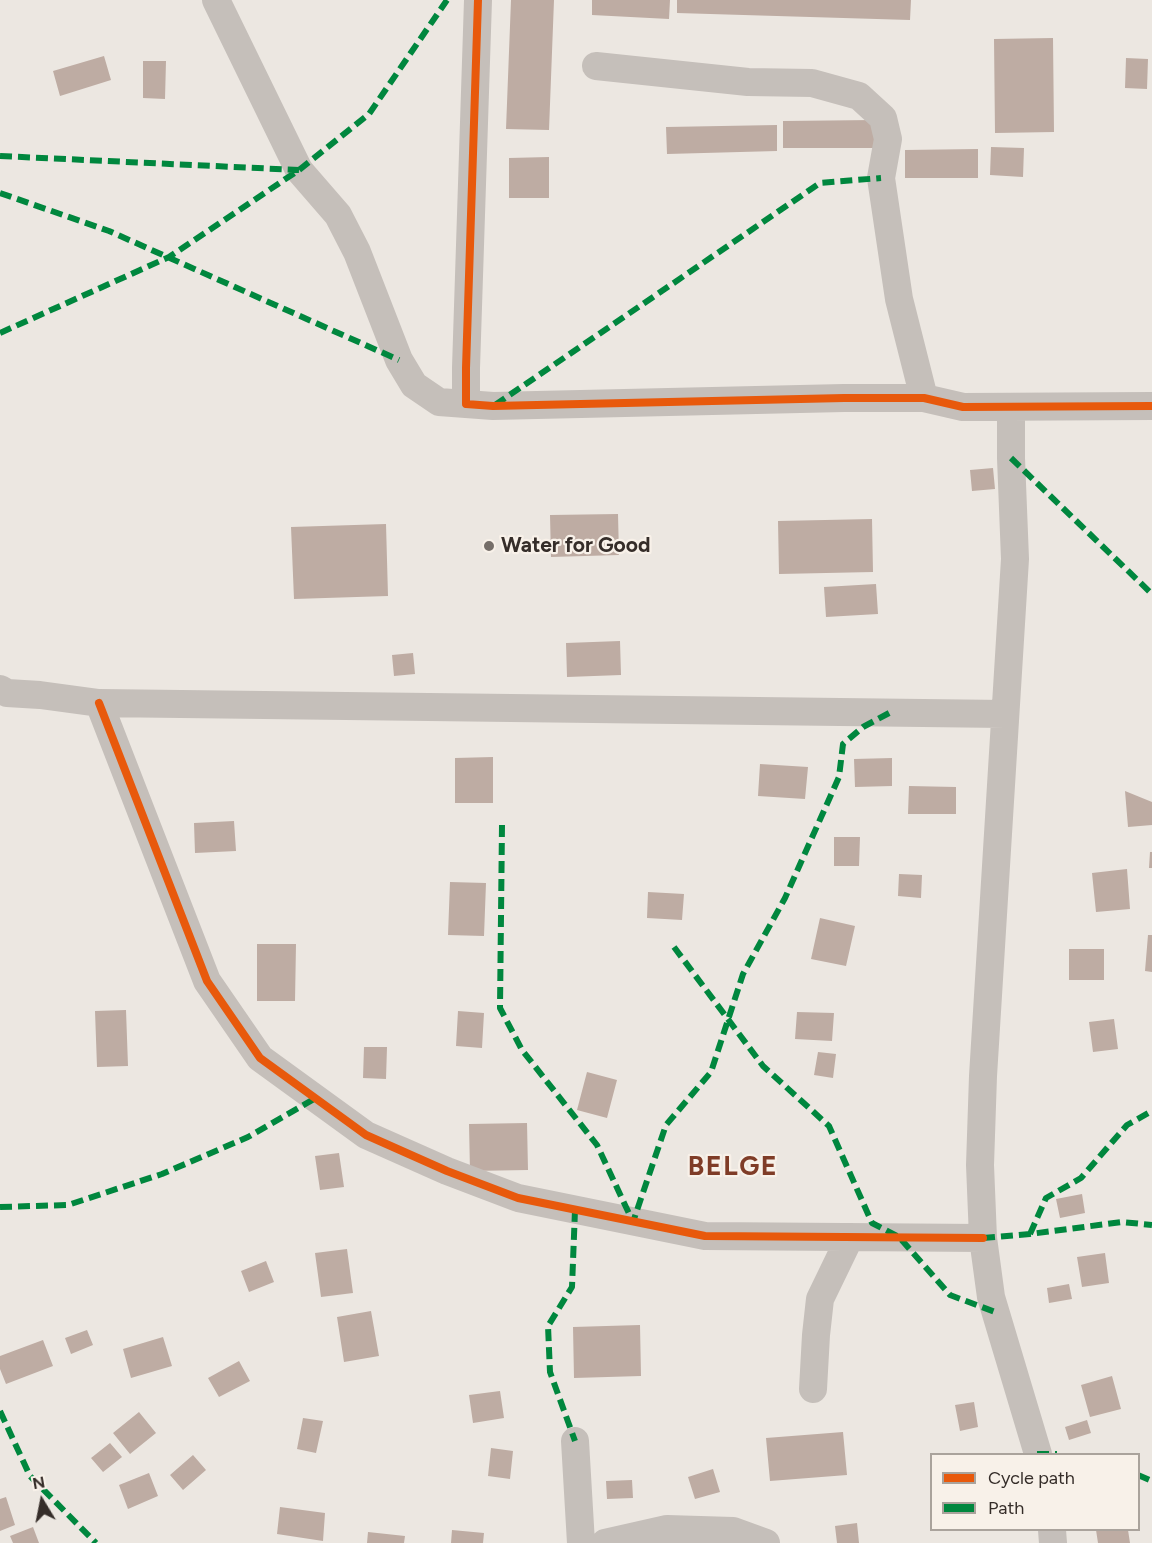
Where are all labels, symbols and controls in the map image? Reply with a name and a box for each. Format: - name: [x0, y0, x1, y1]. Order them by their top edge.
- place label: Water for Good: [501, 533, 650, 559]
- marker: Water for Good: [482, 539, 496, 553]
- district label: BELGE: [688, 1151, 778, 1183]
- legend: [930, 1453, 1140, 1531]
- text: Cycle path: [988, 1467, 1075, 1489]
- north arrow: [12, 1471, 72, 1531]
- text: N: [31, 1472, 47, 1493]
- text: Path: [988, 1497, 1024, 1519]

